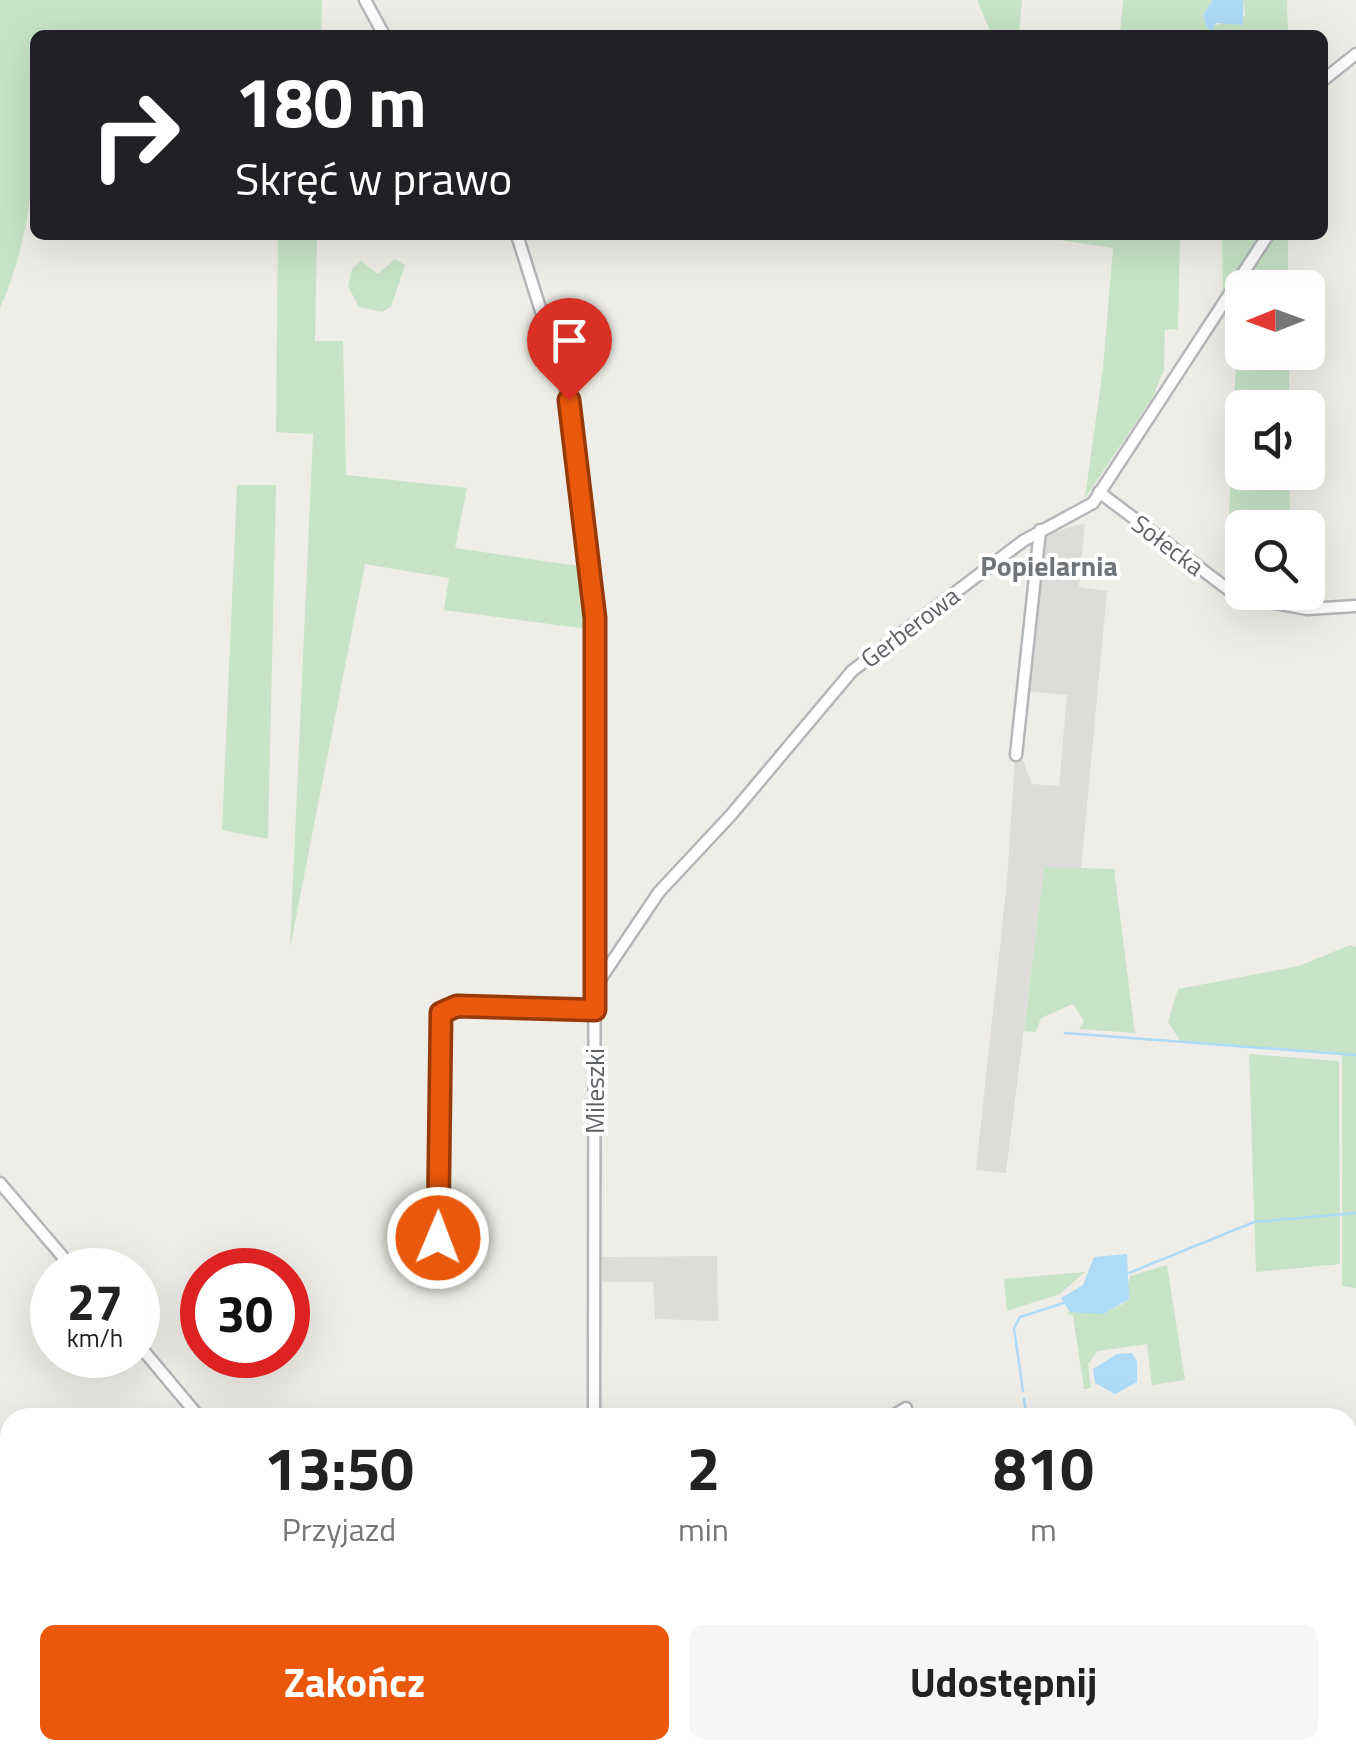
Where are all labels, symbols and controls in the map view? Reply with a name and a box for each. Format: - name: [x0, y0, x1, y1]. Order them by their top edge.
- text: 180 m: [235, 48, 427, 154]
- icon: right: [70, 70, 200, 200]
- text: Skręć w prawo: [235, 144, 512, 212]
- north arrow: [1225, 270, 1325, 370]
- map controls: [1225, 270, 1325, 610]
- pin: [527, 298, 612, 401]
- icon: arrive: [542, 313, 597, 368]
- button: sound: [1225, 390, 1325, 490]
- street label: Sołecka: [1124, 505, 1213, 585]
- button: search: [1225, 510, 1325, 610]
- district label: Popielarnia: [980, 544, 1118, 587]
- street label: Gerberowa: [852, 577, 968, 677]
- street label: Mileszki: [576, 1048, 614, 1134]
- position arrow: [386, 1186, 490, 1290]
- speed limit sign: 30: [180, 1248, 310, 1378]
- text: 27: [67, 1263, 123, 1339]
- text: km/h: [67, 1319, 123, 1357]
- text: 13:50: [264, 1422, 414, 1513]
- text: 2: [687, 1422, 720, 1513]
- text: 810: [993, 1422, 1094, 1513]
- text: Przyjazd: [282, 1505, 396, 1553]
- text: min: [678, 1505, 729, 1553]
- text: m: [1030, 1505, 1057, 1553]
- button: Zakończ: [40, 1625, 669, 1740]
- button: Udostępnij: [689, 1625, 1318, 1740]

